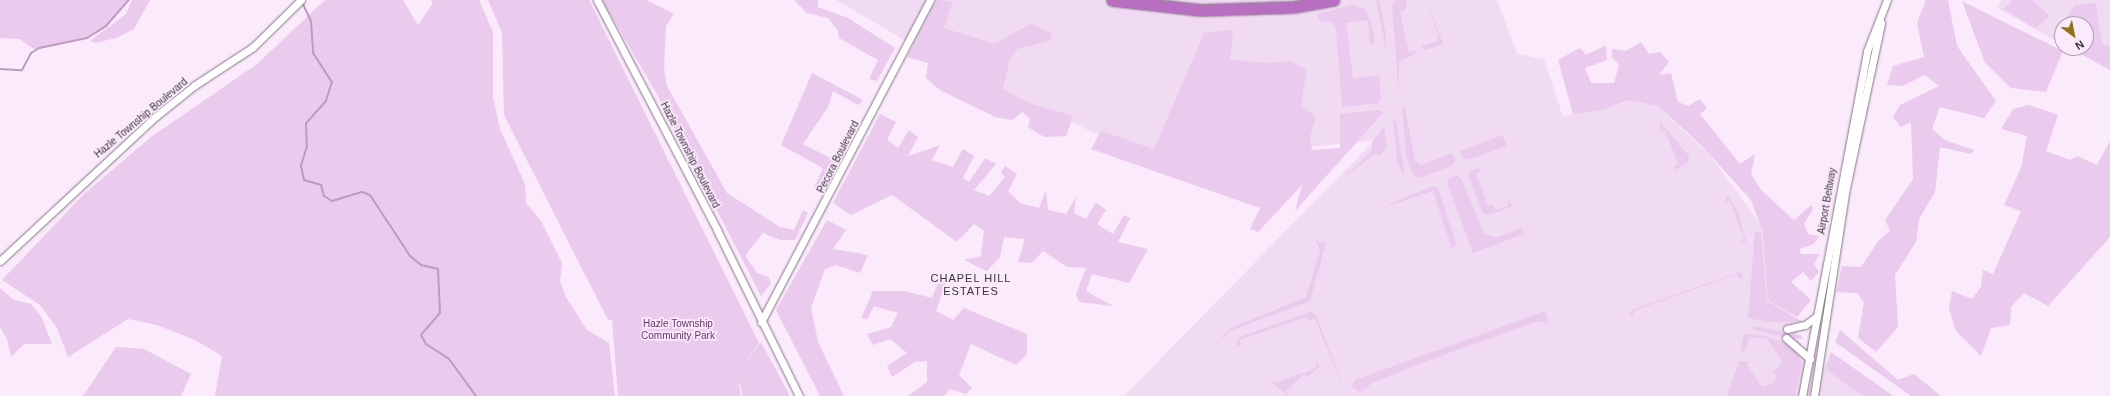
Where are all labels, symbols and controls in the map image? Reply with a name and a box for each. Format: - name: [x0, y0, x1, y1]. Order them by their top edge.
- north arrow: [2054, 16, 2094, 56]
- text: N: [2073, 38, 2086, 53]
- street label: Hazle Township Boulevard: [92, 76, 190, 160]
- street label: Hazle Township Boulevard: [658, 100, 722, 210]
- street label: Pecora Boulevard: [815, 119, 861, 195]
- street label: Airport Beltway: [1815, 167, 1839, 235]
- district label: CHAPEL HILL ESTATES: [930, 272, 1012, 298]
- park label: Hazle Township Community Park: [641, 317, 715, 340]

